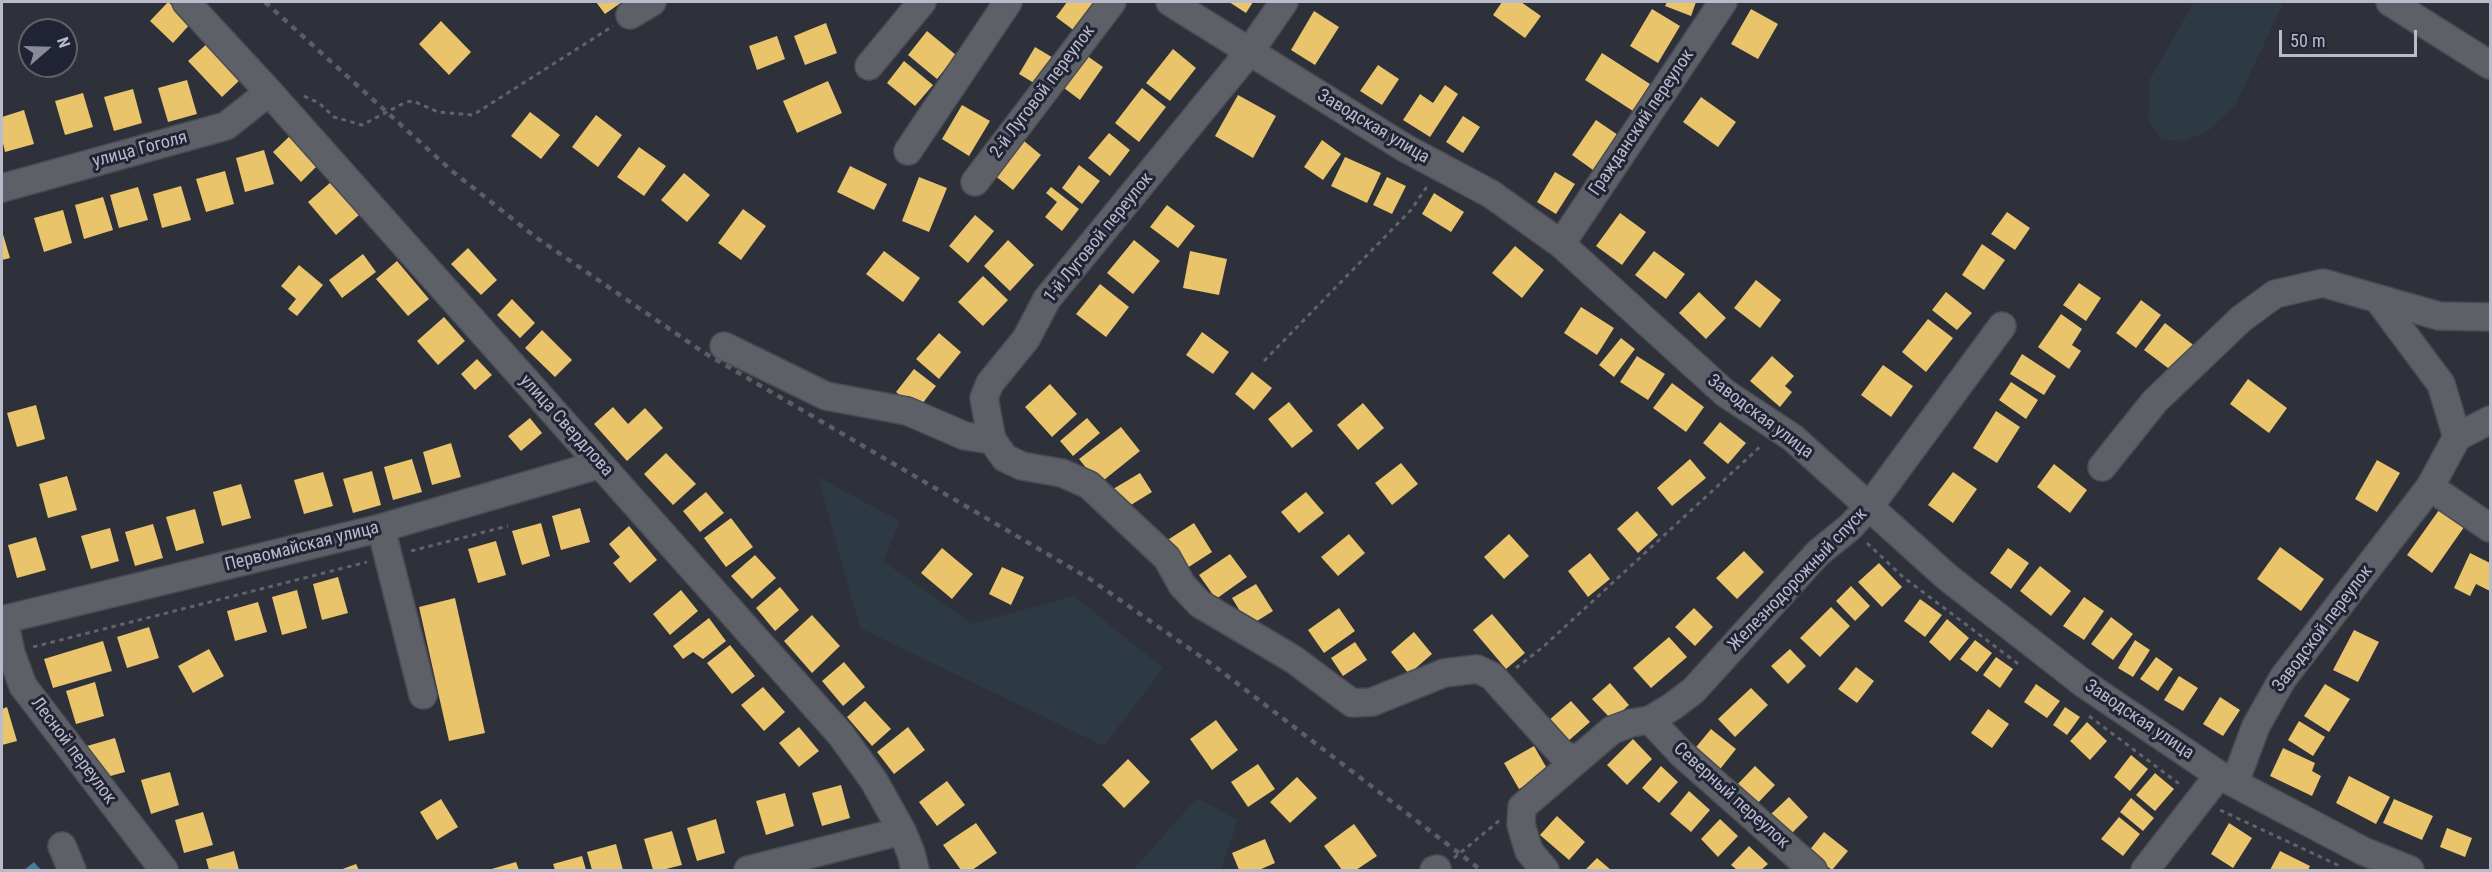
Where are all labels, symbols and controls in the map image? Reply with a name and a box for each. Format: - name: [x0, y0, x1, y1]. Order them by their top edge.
- north arrow: [18, 18, 78, 78]
- scale bar: [2282, 18, 2420, 56]
- street label: 2-й Луговой переулок: [986, 21, 1100, 163]
- text: 50 m: [2290, 30, 2325, 51]
- text: N: [53, 34, 74, 50]
- street label: Гражданский переулок: [1585, 46, 1699, 200]
- street label: Заводская улица: [1313, 85, 1433, 169]
- street label: улица Гоголя: [90, 127, 190, 173]
- street label: 1-й Луговой переулок: [1040, 169, 1158, 307]
- street label: Заводская улица: [1703, 370, 1817, 464]
- street label: улица Свердлова: [515, 371, 617, 481]
- street label: Железнодорожный спуск: [1724, 504, 1872, 656]
- street label: Первомайская улица: [223, 517, 381, 577]
- street label: Заводской переулок: [2268, 561, 2378, 697]
- street label: Заводская улица: [2080, 676, 2198, 764]
- street label: Лесной переулок: [26, 693, 120, 809]
- street label: Северный переулок: [1669, 738, 1793, 854]

